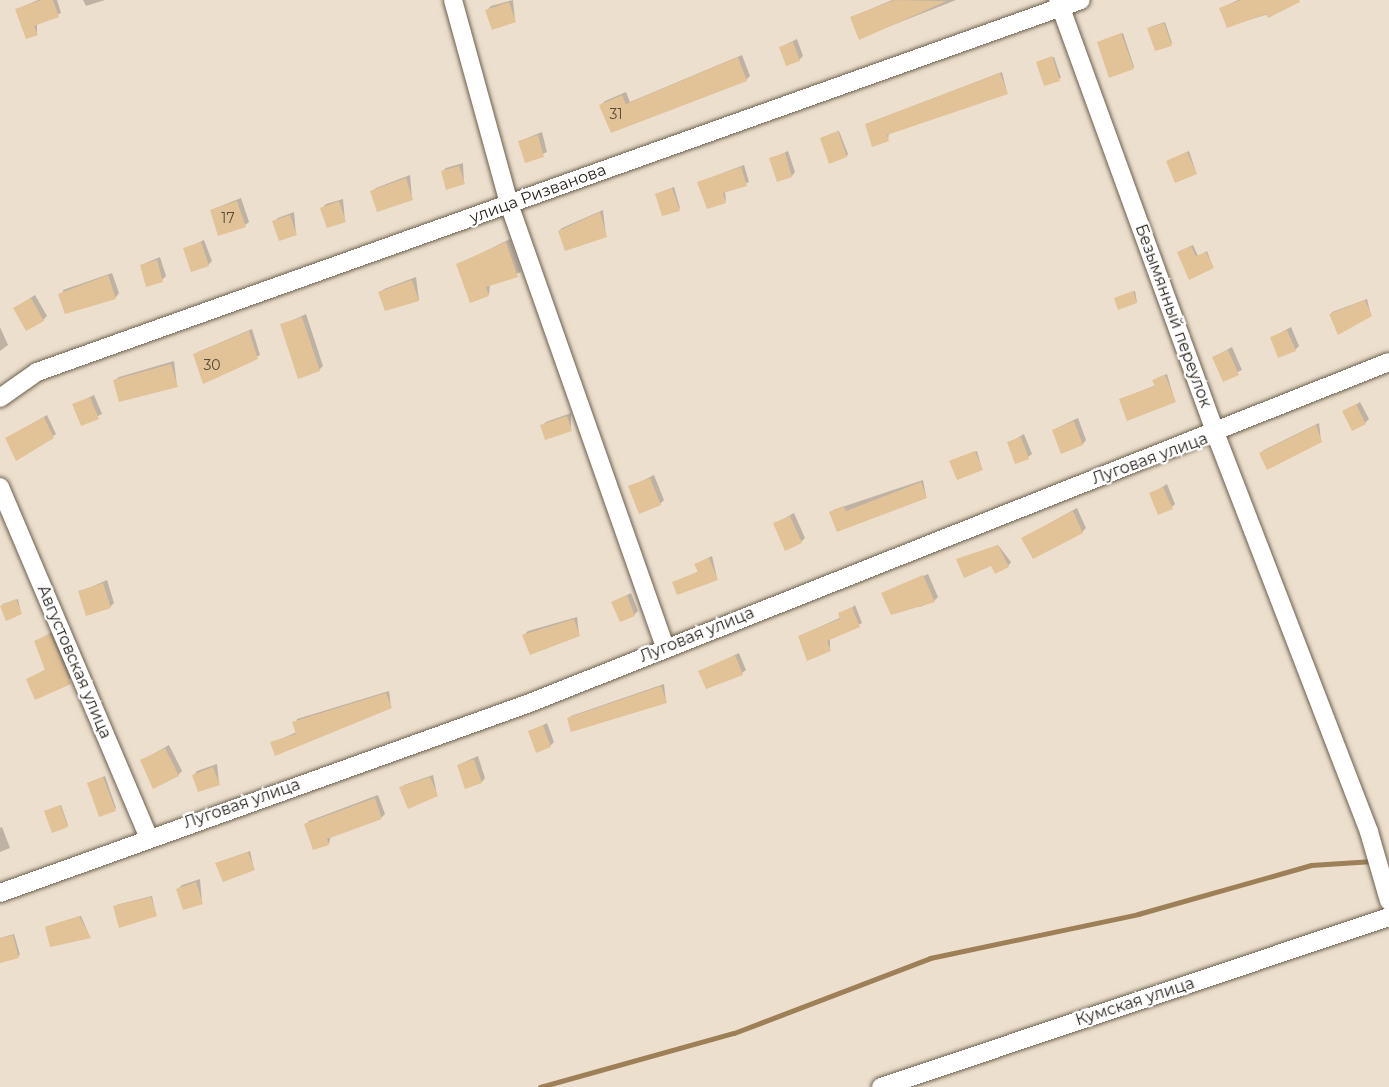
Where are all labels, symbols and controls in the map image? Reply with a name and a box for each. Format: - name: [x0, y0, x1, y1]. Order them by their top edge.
- house number: 31: [610, 106, 622, 122]
- street label: улица Ризванова: [467, 160, 609, 228]
- house number: 17: [221, 210, 235, 226]
- street label: Безымянный переулок: [1131, 222, 1215, 410]
- house number: 30: [203, 357, 221, 373]
- street label: Луговая улица: [1090, 429, 1210, 489]
- street label: Августовская улица: [33, 582, 115, 742]
- street label: Луговая улица: [637, 603, 757, 667]
- street label: Луговая улица: [181, 775, 303, 833]
- street label: Кумская улица: [1073, 974, 1197, 1030]

